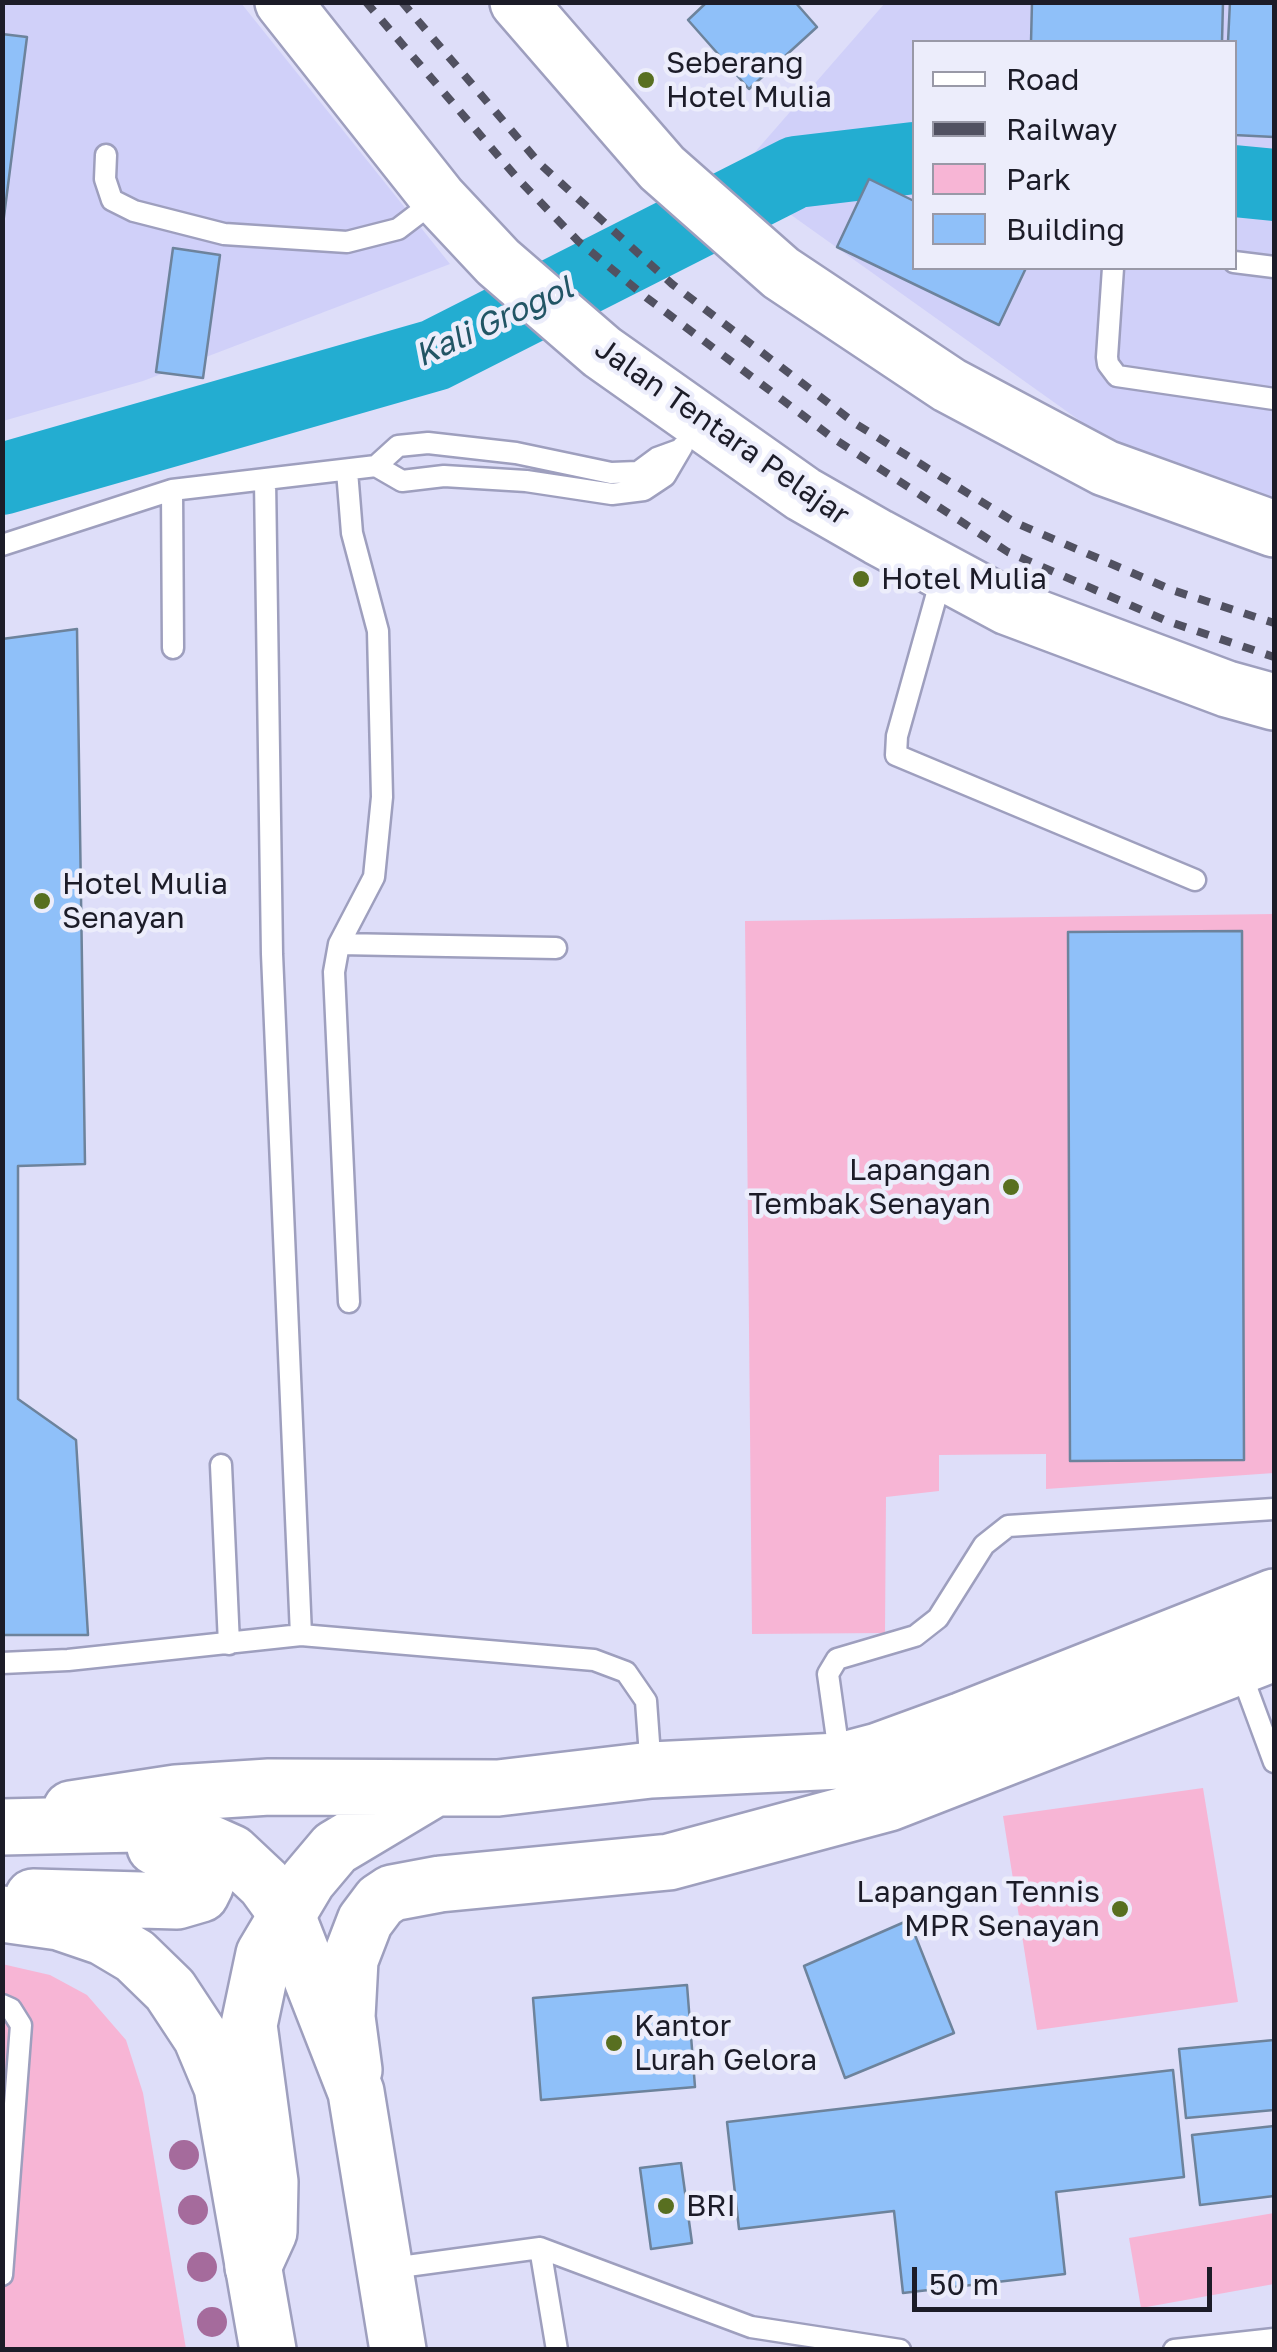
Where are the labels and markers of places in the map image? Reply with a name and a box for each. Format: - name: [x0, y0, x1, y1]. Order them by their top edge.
- place label: Seberang Hotel Mulia: [666, 45, 832, 116]
- marker: Seberang Hotel Mulia: [635, 69, 657, 91]
- place label: Hotel Mulia: [881, 561, 1047, 597]
- marker: Hotel Mulia: [850, 568, 872, 590]
- place label: Hotel Mulia Senayan: [62, 866, 228, 936]
- marker: Hotel Mulia Senayan: [31, 890, 53, 912]
- place label: Lapangan Tembak Senayan: [749, 1152, 991, 1222]
- marker: Lapangan Tembak Senayan: [1000, 1176, 1022, 1198]
- place label: Lapangan Tennis MPR Senayan: [856, 1874, 1100, 1944]
- marker: Lapangan Tennis MPR Senayan: [1109, 1898, 1131, 1920]
- place label: Kantor Lurah Gelora: [634, 2008, 817, 2078]
- marker: Kantor Lurah Gelora: [603, 2032, 625, 2054]
- place label: BRI: [686, 2188, 736, 2224]
- marker: BRI: [655, 2195, 677, 2217]

